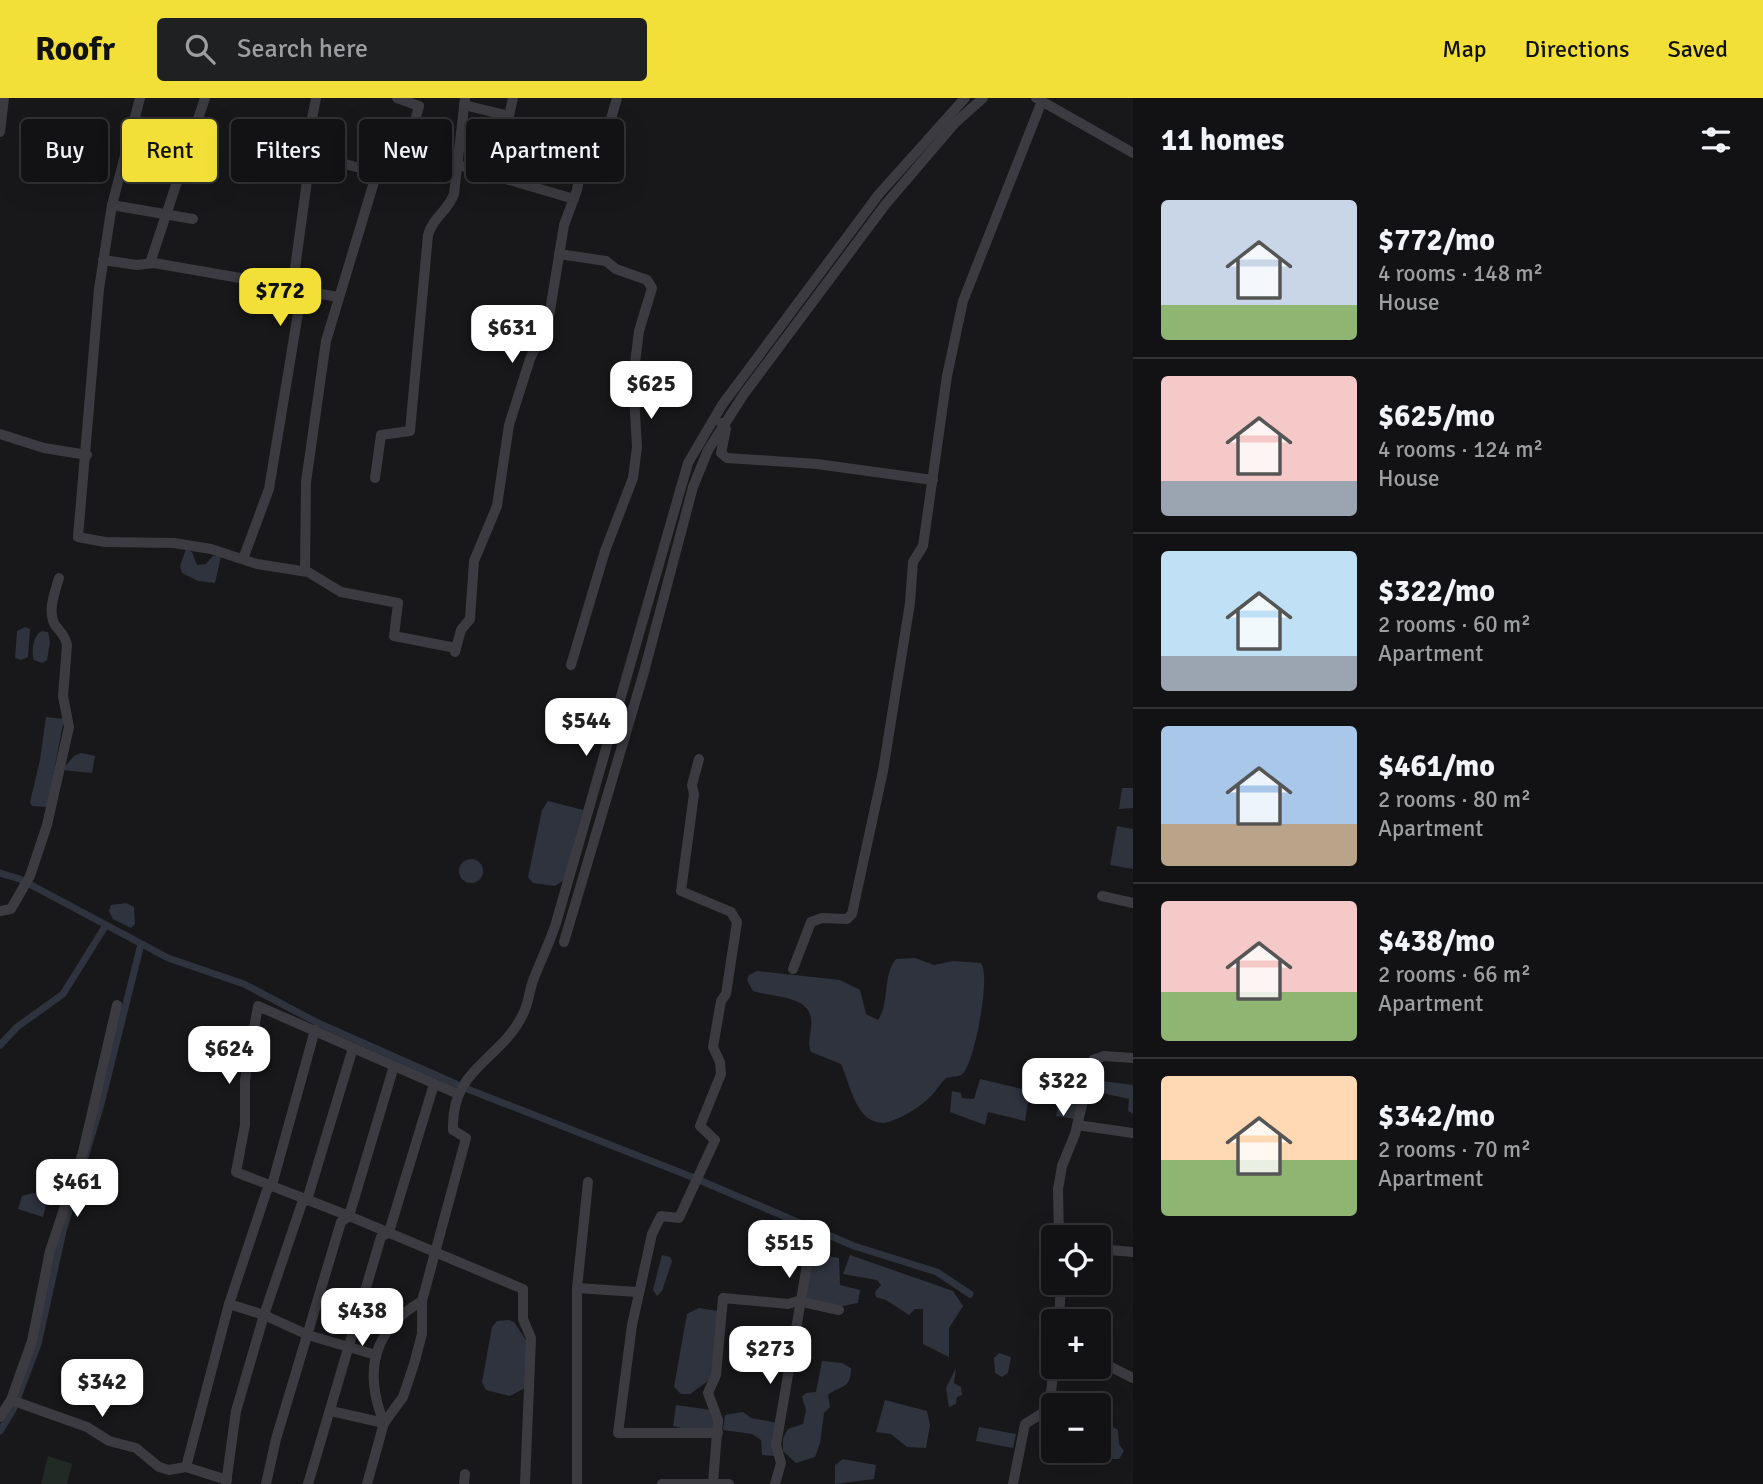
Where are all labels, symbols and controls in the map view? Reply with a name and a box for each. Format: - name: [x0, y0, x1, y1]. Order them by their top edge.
- search box: [157, 18, 647, 81]
- text: Roofr: [35, 29, 115, 70]
- icon: search: [181, 30, 219, 68]
- text: Search here: [237, 33, 368, 65]
- text: Map: [1442, 34, 1487, 64]
- text: Directions: [1525, 34, 1630, 64]
- text: Saved: [1668, 34, 1728, 64]
- chip: Buy: [21, 119, 108, 182]
- chip: Rent: [122, 119, 217, 182]
- chip: Filters: [231, 119, 345, 182]
- chip: New: [359, 119, 452, 182]
- chip: Apartment: [466, 119, 624, 182]
- icon: filters: [1697, 121, 1735, 159]
- text: 11 homes: [1161, 122, 1284, 159]
- text: $772/mo: [1378, 222, 1495, 259]
- icon: home: [1217, 228, 1301, 312]
- text: 4 rooms · 148 m²: [1378, 259, 1543, 288]
- pin: $772: [239, 268, 321, 328]
- text: $772: [255, 276, 305, 305]
- text: House: [1378, 288, 1440, 317]
- pin: $631: [471, 306, 553, 365]
- text: $631: [487, 313, 537, 342]
- pin: $625: [610, 362, 692, 421]
- text: $625: [626, 369, 676, 398]
- text: $625/mo: [1378, 398, 1495, 435]
- icon: home: [1217, 404, 1301, 488]
- text: 4 rooms · 124 m²: [1378, 435, 1543, 464]
- text: House: [1378, 464, 1440, 493]
- text: $322/mo: [1378, 573, 1495, 610]
- icon: home: [1217, 579, 1301, 663]
- text: 2 rooms · 60 m²: [1378, 610, 1531, 639]
- text: Apartment: [1378, 639, 1483, 668]
- pin: $544: [545, 698, 627, 758]
- text: $544: [561, 706, 611, 735]
- text: $461/mo: [1378, 748, 1495, 785]
- icon: home: [1217, 754, 1301, 838]
- text: 2 rooms · 80 m²: [1378, 785, 1531, 814]
- text: Apartment: [1378, 814, 1483, 843]
- text: $438/mo: [1378, 923, 1495, 960]
- icon: home: [1217, 929, 1301, 1013]
- text: 2 rooms · 66 m²: [1378, 960, 1531, 989]
- text: Apartment: [1378, 989, 1483, 1018]
- pin: $624: [188, 1026, 270, 1086]
- text: $624: [204, 1034, 254, 1063]
- pin: $322: [1022, 1058, 1104, 1118]
- text: $322: [1038, 1066, 1088, 1095]
- text: $342/mo: [1378, 1098, 1495, 1135]
- icon: home: [1217, 1104, 1301, 1188]
- text: 2 rooms · 70 m²: [1378, 1135, 1531, 1164]
- pin: $461: [36, 1160, 118, 1219]
- text: Apartment: [1378, 1164, 1483, 1193]
- text: $461: [52, 1167, 102, 1196]
- pin: $515: [748, 1220, 830, 1280]
- map controls: [1041, 1225, 1111, 1463]
- button: locate: [1041, 1225, 1111, 1295]
- text: $515: [764, 1228, 814, 1257]
- pin: $438: [321, 1288, 403, 1348]
- text: $438: [337, 1296, 387, 1325]
- button: +: [1041, 1309, 1111, 1379]
- pin: $273: [729, 1326, 811, 1386]
- text: $273: [745, 1334, 795, 1363]
- pin: $342: [61, 1360, 143, 1419]
- text: $342: [77, 1367, 127, 1396]
- button: −: [1041, 1393, 1111, 1463]

